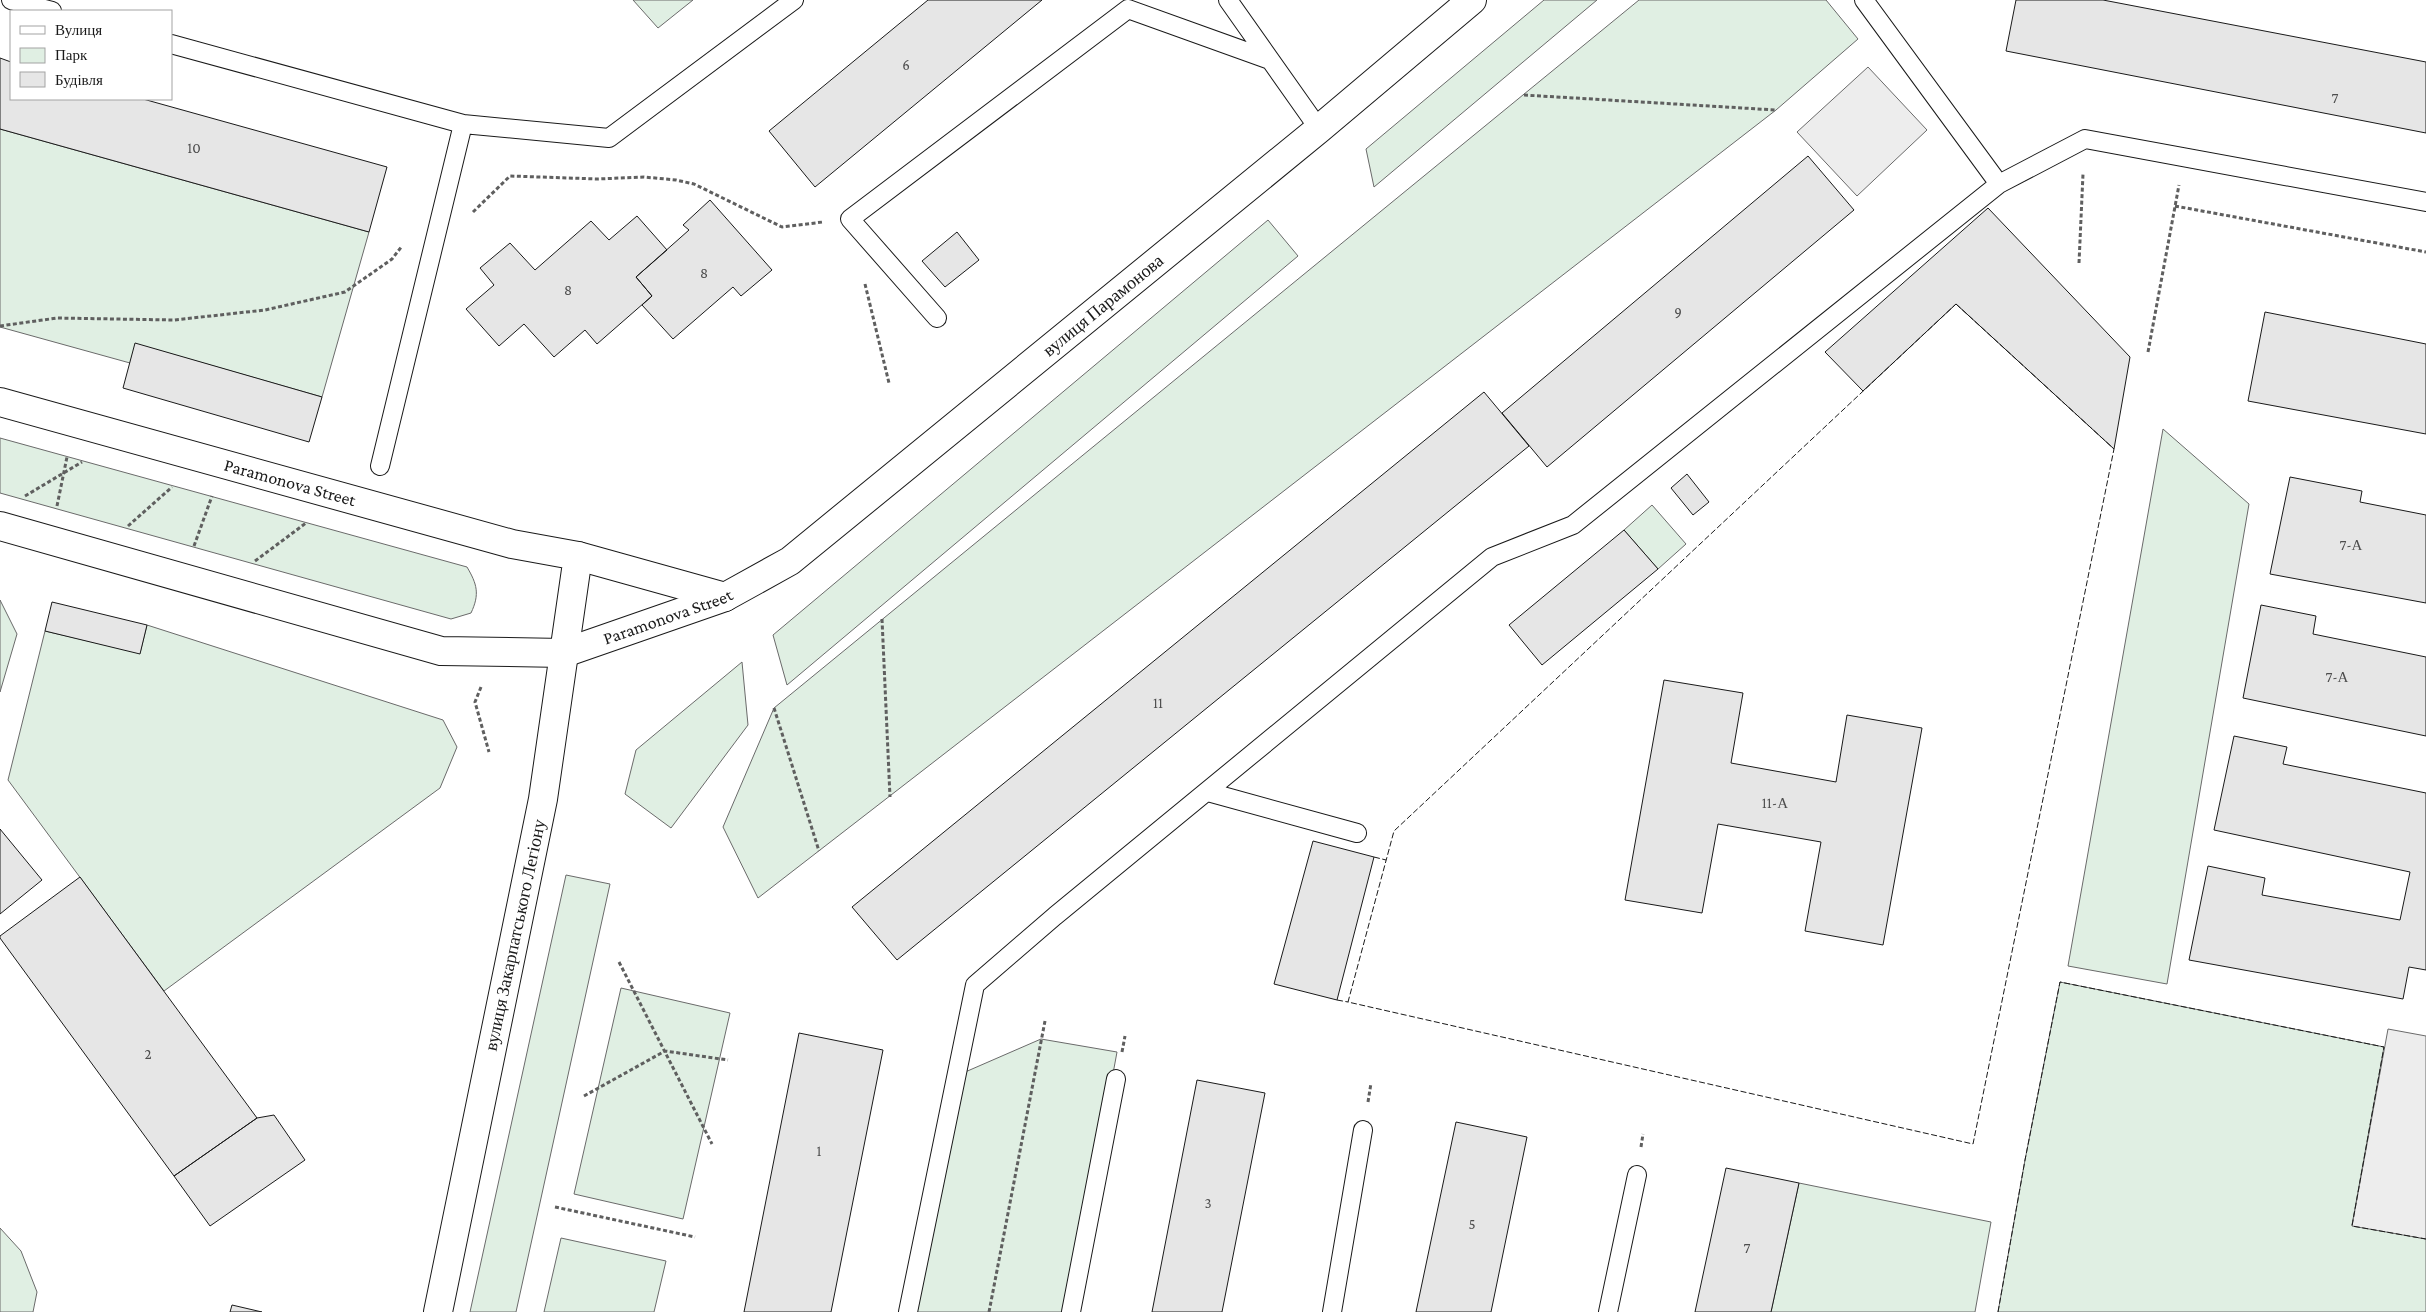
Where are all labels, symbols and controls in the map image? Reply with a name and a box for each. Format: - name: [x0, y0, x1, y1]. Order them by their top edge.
- legend: [10, 10, 172, 100]
- text: Вулиця: [55, 22, 102, 38]
- text: Парк: [55, 47, 88, 63]
- house number: 6: [902, 57, 910, 73]
- text: Будівля: [55, 72, 103, 88]
- house number: 7: [2332, 90, 2339, 106]
- house number: 10: [187, 140, 201, 156]
- street label: вулиця Парамонова: [1039, 250, 1167, 360]
- house number: 8: [700, 265, 708, 281]
- house number: 8: [564, 282, 572, 298]
- house number: 9: [1674, 304, 1682, 320]
- street label: Paramonova Street: [222, 455, 359, 510]
- house number: 7-А: [2340, 537, 2363, 553]
- street label: Paramonova Street: [601, 584, 737, 649]
- house number: 7-А: [2326, 669, 2349, 685]
- house number: 11: [1153, 695, 1163, 711]
- house number: 11-А: [1762, 795, 1788, 811]
- street label: вулиця Закарпатського Легіону: [481, 817, 549, 1053]
- house number: 2: [144, 1046, 152, 1062]
- house number: 1: [817, 1143, 822, 1159]
- house number: 3: [1204, 1195, 1212, 1211]
- house number: 5: [1468, 1216, 1476, 1232]
- house number: 7: [1744, 1240, 1751, 1256]

